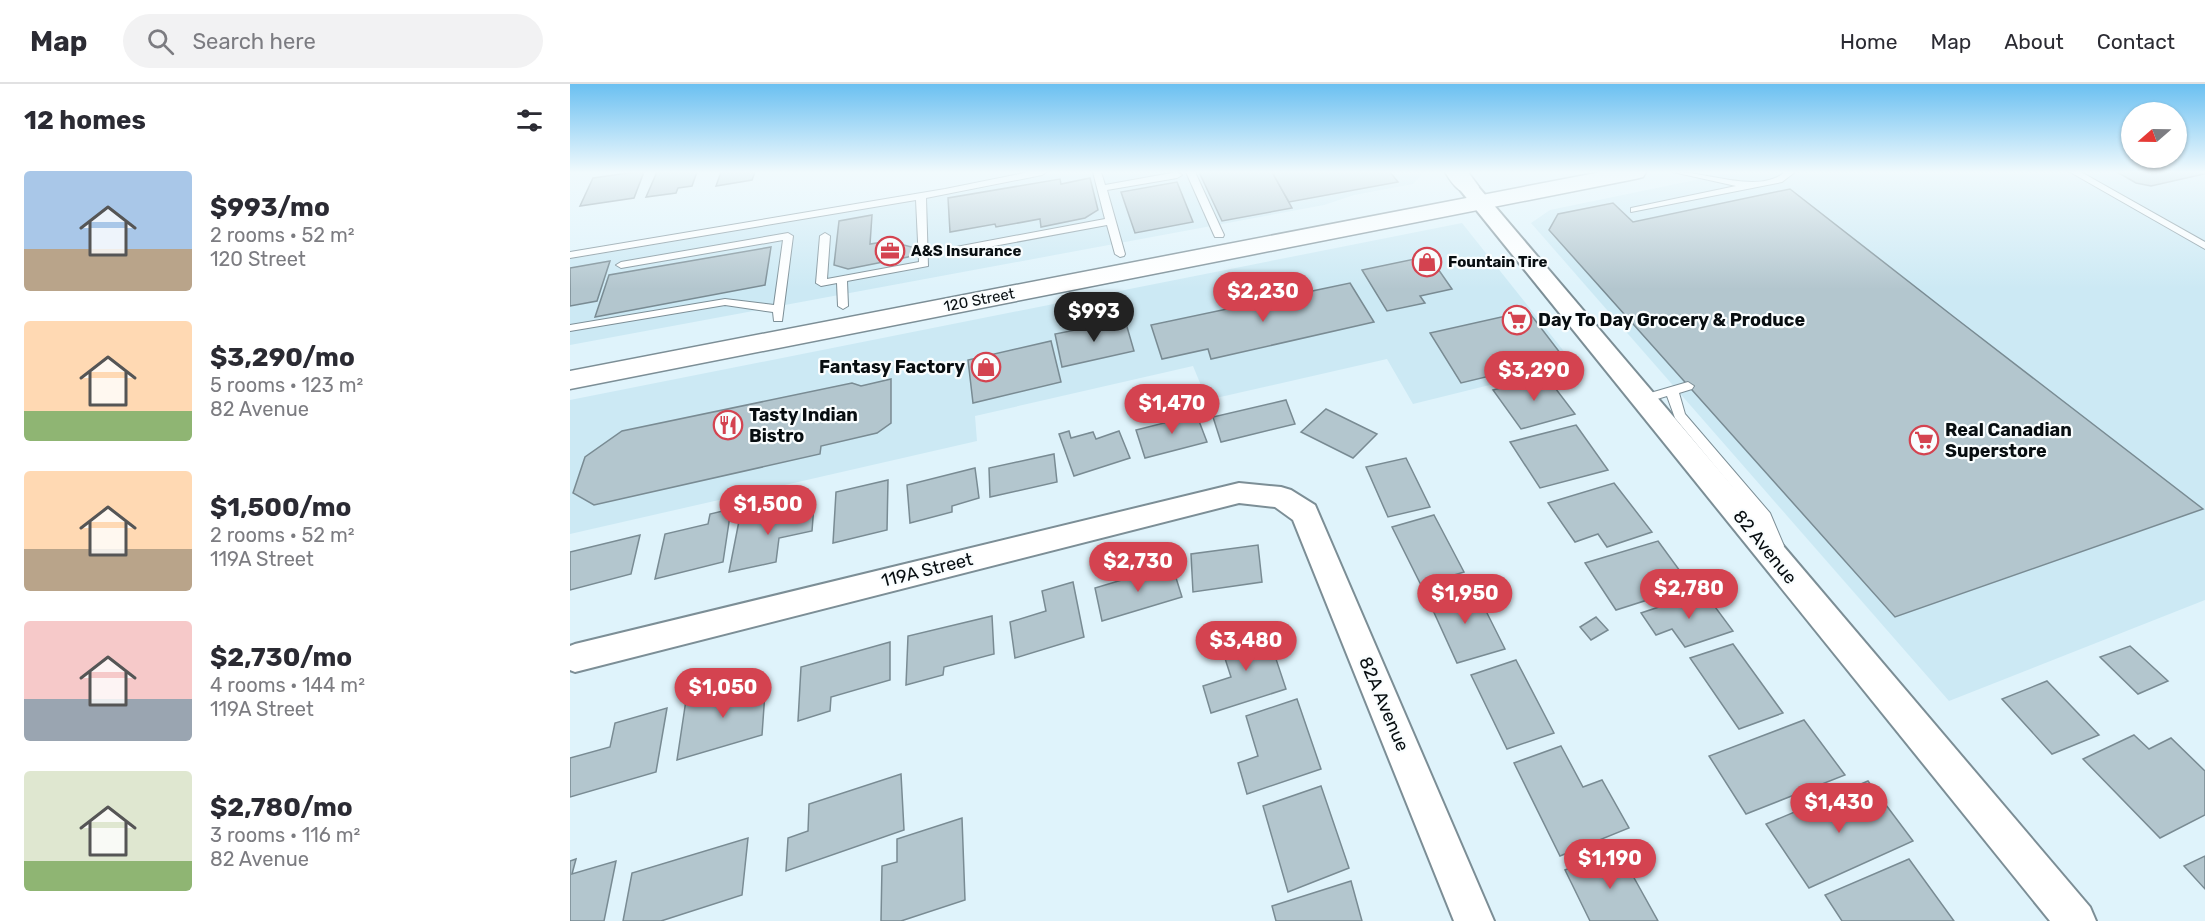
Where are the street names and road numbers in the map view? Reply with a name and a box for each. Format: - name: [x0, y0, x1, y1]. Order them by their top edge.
- street label: 120 Street: [942, 284, 1016, 316]
- street label: 82 Avenue: [1728, 505, 1802, 589]
- street label: 119A Street: [879, 548, 975, 592]
- street label: 82A Avenue: [1354, 653, 1414, 755]

